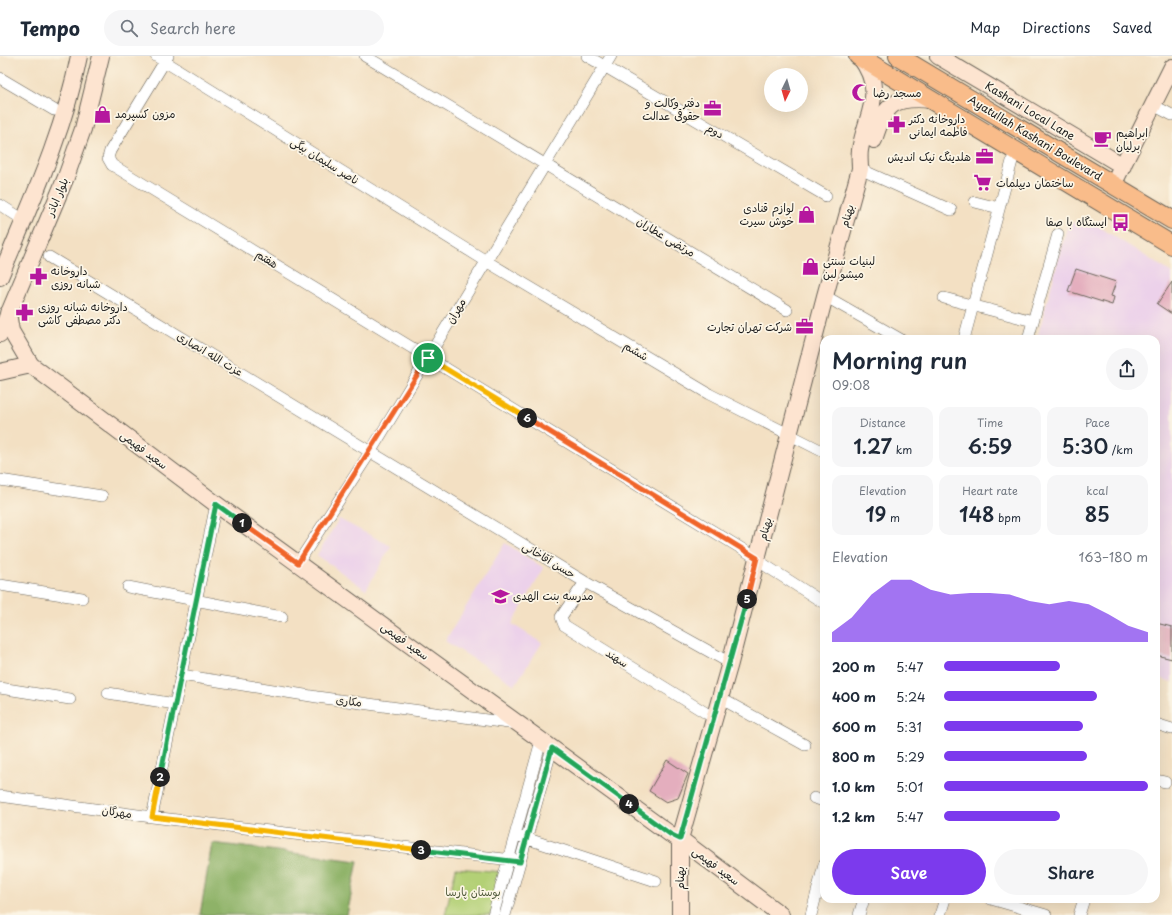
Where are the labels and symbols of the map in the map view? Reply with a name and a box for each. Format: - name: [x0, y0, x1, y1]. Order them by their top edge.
- north arrow: [764, 68, 808, 112]
- street label: Kashani Local Lane: [982, 77, 1078, 144]
- mosque icon: مسجد رضا: [850, 83, 870, 103]
- place label: مسجد رضا: [873, 84, 921, 101]
- street label: Ayatullah Kashani Boulevard: [965, 91, 1106, 185]
- place label: دفتر وکالت و حقوقی عدالت: [642, 94, 700, 124]
- office icon: دفتر وکالت و حقوقی عدالت: [703, 99, 723, 119]
- shop icon: مزون کسپرمد: [92, 104, 112, 124]
- place label: مزون کسپرمد: [115, 105, 176, 122]
- place label: داروخانه دکتر فاطمه ایمانی: [908, 110, 967, 140]
- pharmacy icon: داروخانه دکتر فاطمه ایمانی: [886, 115, 906, 135]
- street label: دوم: [703, 119, 727, 143]
- place label: ابراهیم برلیان: [1116, 124, 1148, 154]
- cafe icon: ابراهیم برلیان: [1093, 129, 1113, 149]
- street label: ناصر سلیمان بیگی: [288, 133, 363, 189]
- office icon: هلدینگ نیک اندیش: [974, 147, 994, 167]
- place label: هلدینگ نیک اندیش: [888, 148, 971, 165]
- supermarket icon: ساختمان دیپلمات: [973, 173, 993, 193]
- place label: ساختمان دیپلمات: [996, 174, 1074, 191]
- street label: بلوار اباذر: [40, 175, 72, 220]
- place label: لوازم قنادی خوش سیرت: [739, 199, 794, 229]
- street label: بهنام: [835, 202, 859, 230]
- shop icon: لوازم قنادی خوش سیرت: [797, 204, 817, 224]
- street label: مرتضی عطاران: [634, 212, 699, 261]
- bus stop icon: ایستگاه با صفا: [1110, 212, 1130, 232]
- place label: ایستگاه با صفا: [1046, 213, 1107, 230]
- street label: هفتم: [252, 245, 282, 273]
- place label: لبنیات سنتی میشو لبن: [823, 252, 875, 282]
- shop icon: لبنیات سنتی میشو لبن: [800, 257, 820, 277]
- place label: داروخانه شبانه روزی: [51, 262, 100, 292]
- pharmacy icon: داروخانه شبانه روزی: [28, 267, 48, 287]
- street label: مهران: [441, 295, 470, 327]
- place label: داروخانه شبانه روزی دکتر مصطفی کاشی: [38, 298, 128, 328]
- pharmacy icon: داروخانه شبانه روزی دکتر مصطفی کاشی: [15, 303, 35, 323]
- office icon: شرکت تهران تجارت: [795, 317, 815, 337]
- place label: شرکت تهران تجارت: [707, 318, 792, 335]
- street label: عزت الله انصاری: [174, 327, 247, 380]
- street label: ششم: [620, 337, 652, 365]
- pin: [411, 341, 445, 375]
- pin: 6: [517, 408, 537, 428]
- street label: سعید فهیمی: [117, 426, 172, 473]
- pin: 1: [232, 513, 252, 533]
- street label: بهنام: [753, 516, 777, 542]
- street label: حسن آقاخانی: [520, 537, 579, 582]
- school or university icon: مدرسه بنت الهدی: [490, 586, 510, 606]
- place label: مدرسه بنت الهدی: [513, 587, 594, 604]
- pin: 5: [737, 589, 757, 609]
- street label: سعید فهیمی: [378, 617, 433, 664]
- street label: سهند: [603, 644, 632, 671]
- street label: مکاری: [335, 690, 363, 711]
- pin: 2: [150, 767, 170, 787]
- pin: 4: [619, 794, 639, 814]
- street label: مهرگان: [101, 801, 133, 822]
- pin: 3: [411, 840, 431, 860]
- street label: سعید فهیمی: [689, 842, 744, 889]
- street label: بهنام: [671, 866, 689, 890]
- park label: بوستان پارسا: [445, 883, 501, 900]

